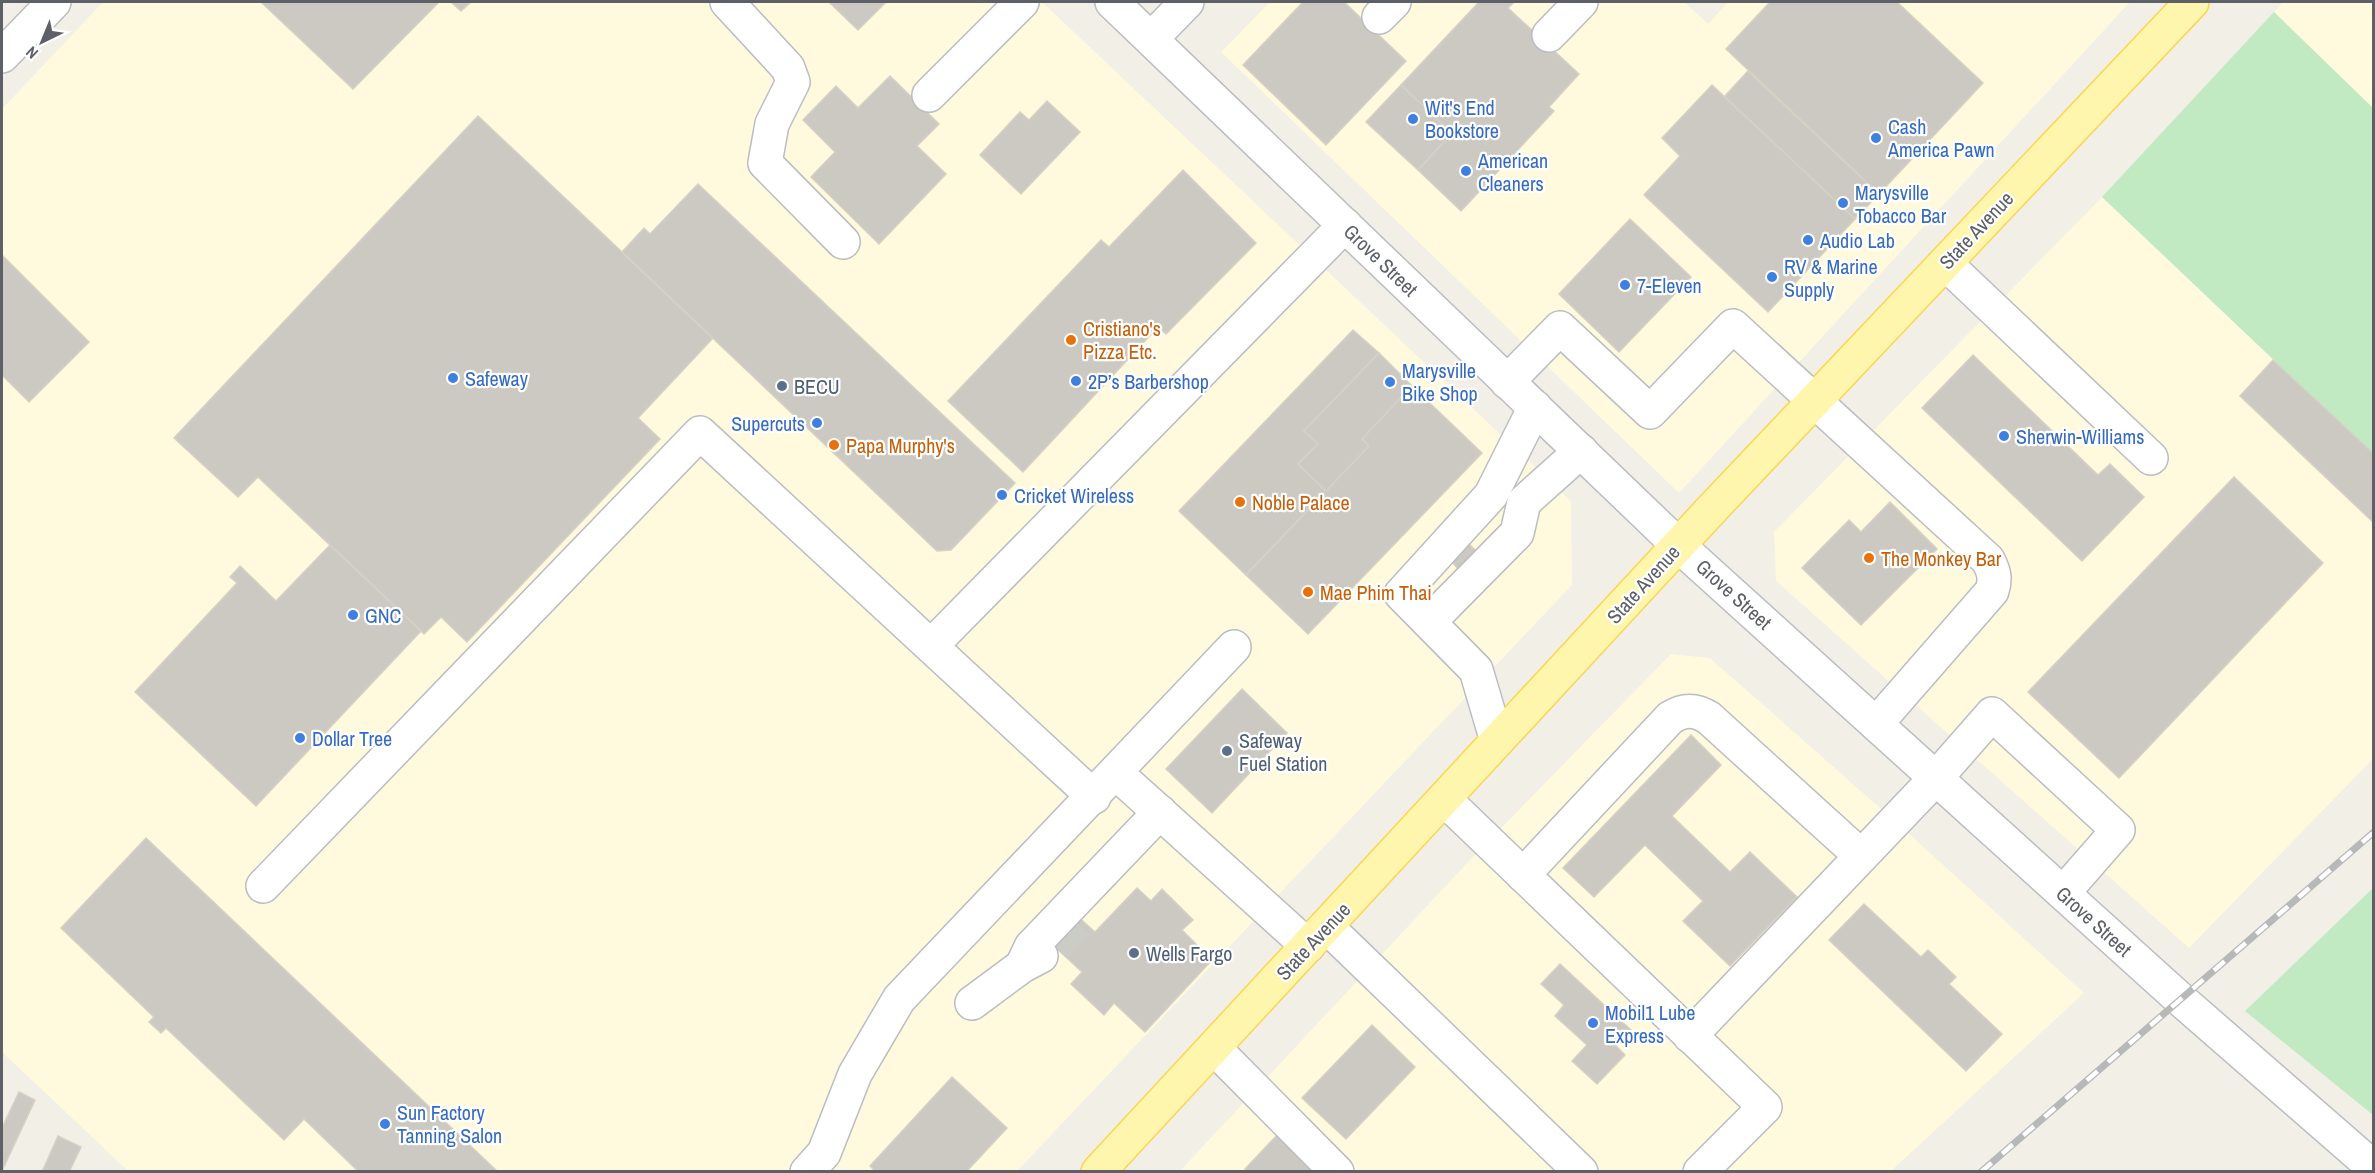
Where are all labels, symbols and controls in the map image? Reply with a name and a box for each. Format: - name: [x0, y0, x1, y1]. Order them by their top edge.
- north arrow: [12, 12, 72, 72]
- text: N: [21, 42, 43, 64]
- place label: Wit's End Bookstore: [1425, 94, 1499, 144]
- marker: Wit's End Bookstore: [1406, 112, 1420, 126]
- place label: Cash America Pawn: [1887, 113, 1995, 163]
- marker: Cash America Pawn: [1869, 131, 1883, 145]
- place label: American Cleaners: [1477, 147, 1548, 197]
- marker: American Cleaners: [1459, 164, 1473, 178]
- place label: Marysville Tobacco Bar: [1855, 179, 1947, 229]
- street label: State Avenue: [1933, 185, 2019, 275]
- marker: Marysville Tobacco Bar: [1836, 196, 1850, 210]
- street label: Grove Street: [1338, 218, 1424, 302]
- place label: Audio Lab: [1819, 227, 1895, 254]
- marker: Audio Lab: [1801, 233, 1815, 247]
- place label: RV & Marine Supply: [1784, 253, 1878, 303]
- marker: RV & Marine Supply: [1765, 270, 1779, 284]
- place label: 7-Eleven: [1637, 272, 1702, 299]
- marker: 7-Eleven: [1618, 278, 1632, 292]
- place label: Cristiano's Pizza Etc.: [1083, 315, 1161, 365]
- marker: Cristiano's Pizza Etc.: [1064, 333, 1078, 347]
- place label: Marysville Bike Shop: [1402, 357, 1478, 407]
- place label: Safeway: [465, 365, 529, 392]
- place label: 2P’s Barbershop: [1088, 368, 1209, 395]
- marker: Safeway: [446, 371, 460, 385]
- place label: BECU: [794, 373, 840, 400]
- marker: 2P’s Barbershop: [1069, 374, 1083, 388]
- marker: Marysville Bike Shop: [1383, 375, 1397, 389]
- marker: BECU: [775, 379, 789, 393]
- place label: Supercuts: [731, 410, 805, 437]
- marker: Supercuts: [810, 416, 824, 430]
- place label: Sherwin-Williams: [2016, 423, 2144, 450]
- marker: Sherwin-Williams: [1997, 429, 2011, 443]
- place label: Papa Murphy's: [846, 432, 955, 459]
- marker: Papa Murphy's: [827, 438, 841, 452]
- place label: Cricket Wireless: [1014, 482, 1134, 509]
- marker: Cricket Wireless: [995, 488, 1009, 502]
- place label: Noble Palace: [1252, 489, 1350, 516]
- marker: Noble Palace: [1233, 495, 1247, 509]
- street label: State Avenue: [1600, 539, 1686, 629]
- place label: The Monkey Bar: [1881, 545, 2002, 572]
- marker: The Monkey Bar: [1862, 551, 1876, 565]
- street label: Grove Street: [1690, 553, 1778, 635]
- place label: Mae Phim Thai: [1320, 579, 1432, 606]
- marker: Mae Phim Thai: [1301, 585, 1315, 599]
- place label: GNC: [365, 602, 402, 629]
- marker: GNC: [346, 608, 360, 622]
- place label: Dollar Tree: [312, 725, 392, 752]
- place label: Safeway Fuel Station: [1239, 727, 1327, 777]
- marker: Dollar Tree: [293, 731, 307, 745]
- marker: Safeway Fuel Station: [1220, 744, 1234, 758]
- street label: Grove Street: [2050, 880, 2138, 962]
- street label: State Avenue: [1270, 896, 1356, 986]
- place label: Wells Fargo: [1146, 940, 1232, 967]
- marker: Wells Fargo: [1127, 946, 1141, 960]
- place label: Mobil1 Lube Express: [1605, 999, 1695, 1049]
- marker: Mobil1 Lube Express: [1586, 1016, 1600, 1030]
- place label: Sun Factory Tanning Salon: [397, 1099, 502, 1149]
- marker: Sun Factory Tanning Salon: [378, 1117, 392, 1131]

